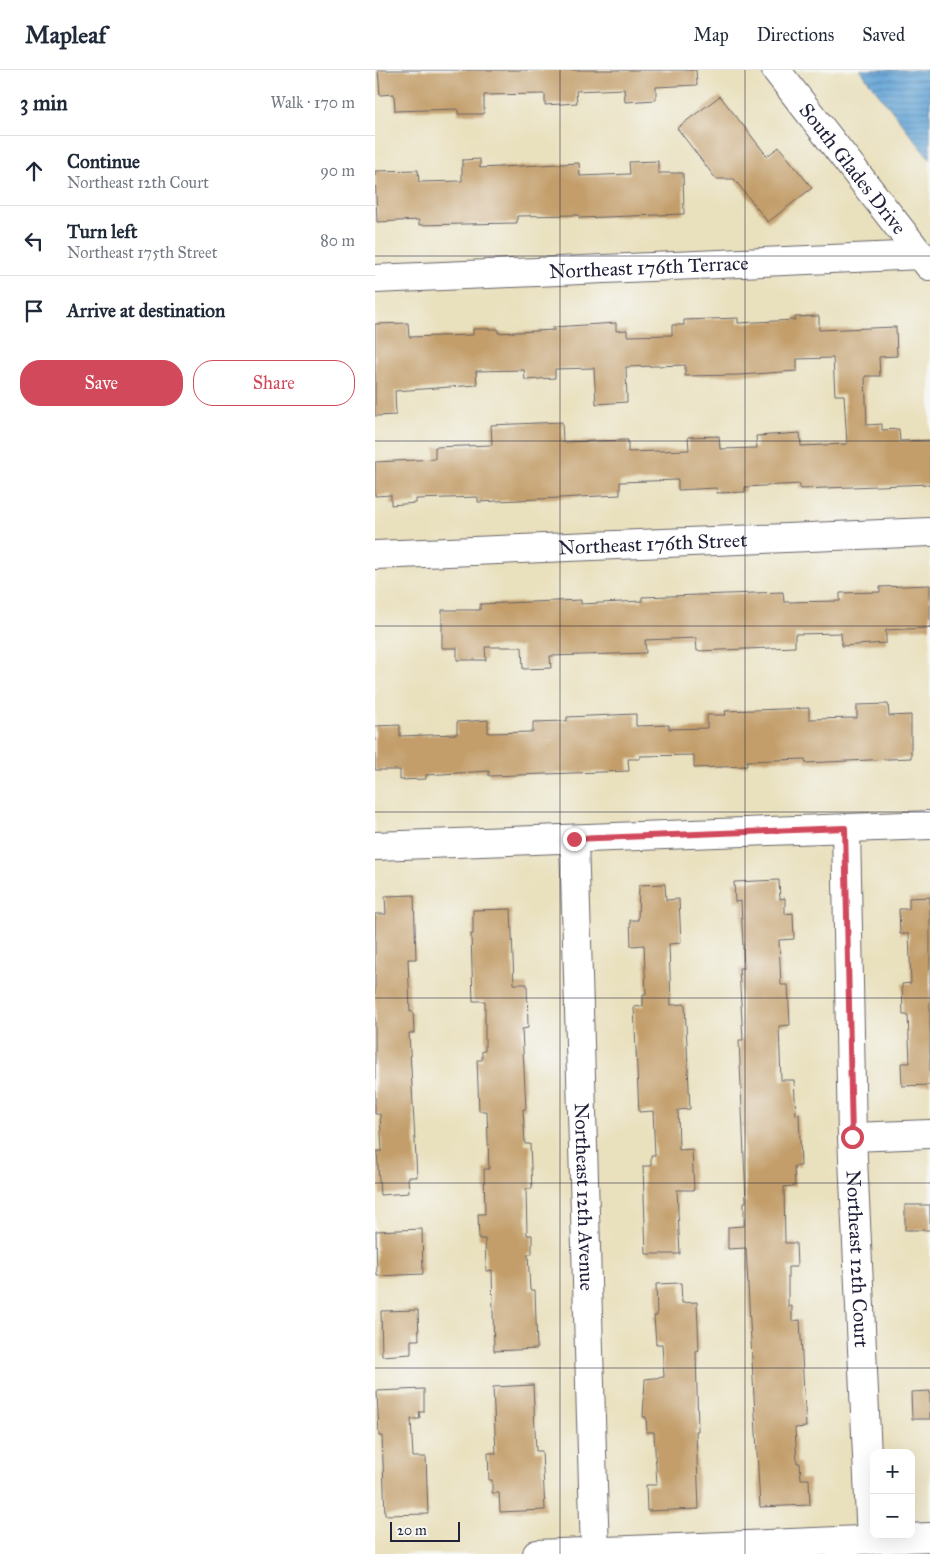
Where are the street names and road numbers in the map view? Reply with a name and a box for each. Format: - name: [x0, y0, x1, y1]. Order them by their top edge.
- street label: South Glades Drive: [794, 98, 912, 239]
- street label: Northeast 176th Terrace: [548, 251, 749, 283]
- street label: Northeast 176th Street: [558, 528, 748, 559]
- street label: Northeast 12th Avenue: [570, 1102, 599, 1291]
- street label: Northeast 12th Court: [842, 1170, 874, 1348]

